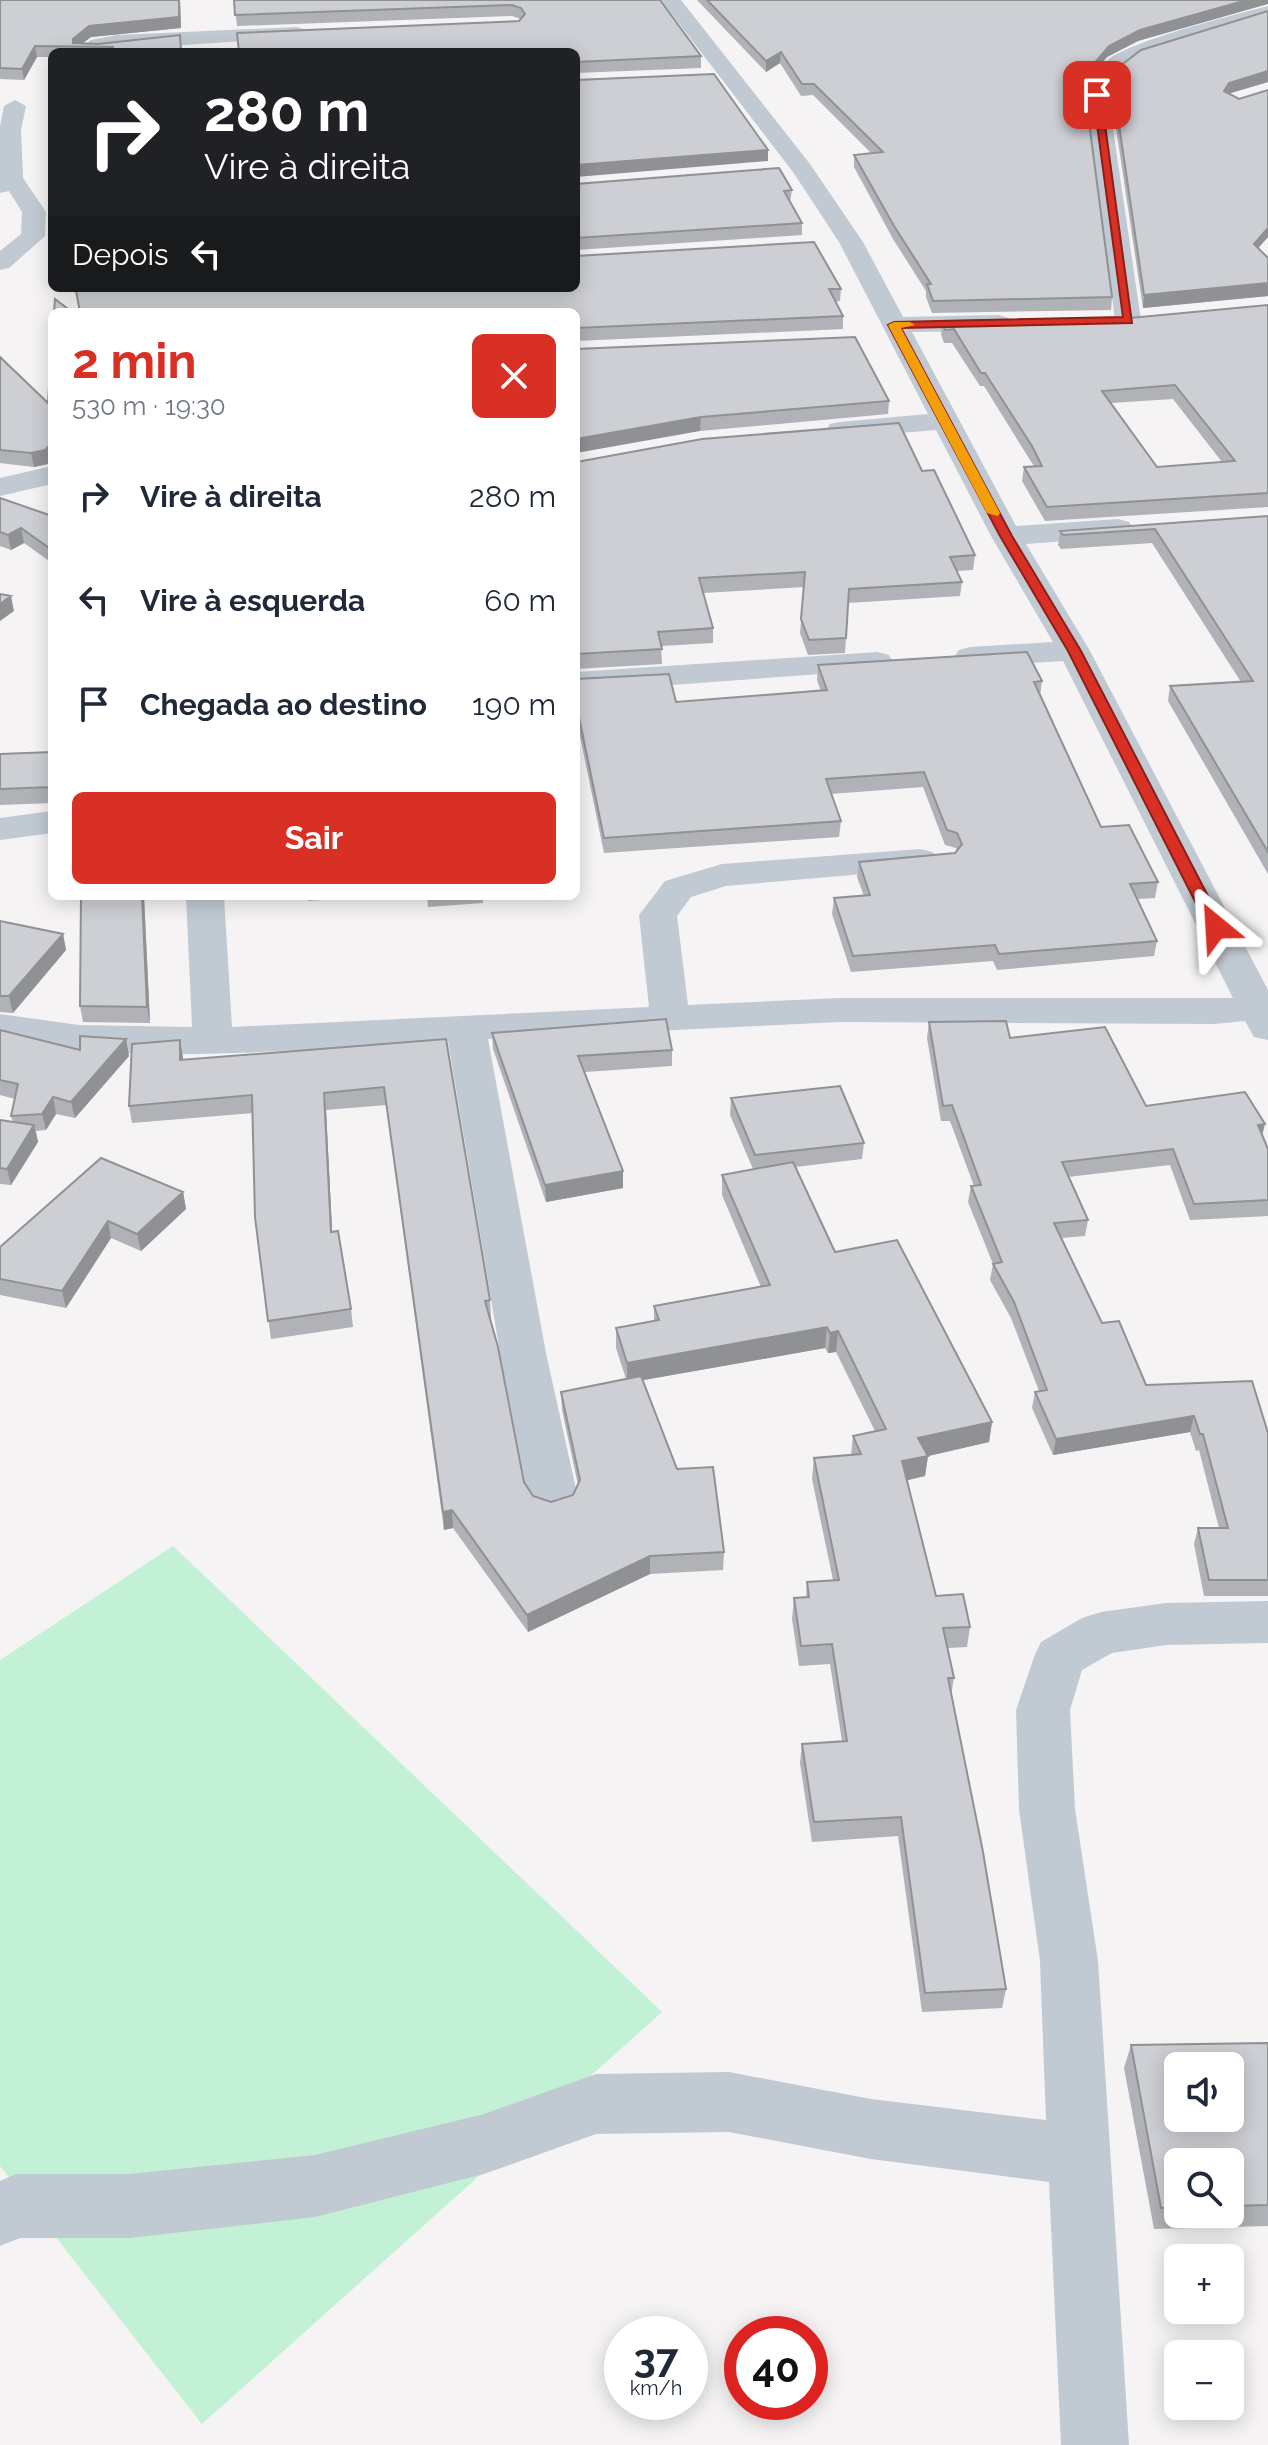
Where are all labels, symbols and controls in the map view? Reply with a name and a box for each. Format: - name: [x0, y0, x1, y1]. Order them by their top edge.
- pin: [1063, 61, 1131, 129]
- icon: arrive: [1075, 73, 1119, 117]
- text: 280 m: [204, 78, 369, 144]
- icon: right: [72, 80, 176, 184]
- text: Vire à direita: [204, 145, 410, 187]
- icon: left: [184, 232, 228, 276]
- text: Depois: [72, 237, 168, 272]
- text: 2 min: [72, 333, 197, 389]
- button: close: [472, 334, 556, 418]
- text: 530 m · 19:30: [72, 391, 226, 421]
- icon: right: [72, 474, 116, 518]
- text: Vire à direita: [140, 479, 322, 514]
- text: 280 m: [469, 479, 556, 514]
- icon: left: [72, 578, 116, 622]
- text: Vire à esquerda: [140, 583, 365, 618]
- text: 60 m: [484, 583, 556, 618]
- icon: arrive: [72, 682, 116, 726]
- text: Chegada ao destino: [140, 687, 427, 722]
- text: 190 m: [472, 687, 556, 722]
- button: Sair: [72, 792, 556, 884]
- position arrow: [1174, 885, 1258, 969]
- map controls: [1164, 2052, 1244, 2420]
- button: sound: [1164, 2052, 1244, 2132]
- button: search: [1164, 2148, 1244, 2228]
- button: +: [1164, 2244, 1244, 2324]
- speed limit sign: 40: [724, 2316, 828, 2420]
- text: 37: [634, 2334, 678, 2381]
- button: −: [1164, 2340, 1244, 2420]
- text: km/h: [630, 2376, 682, 2400]

